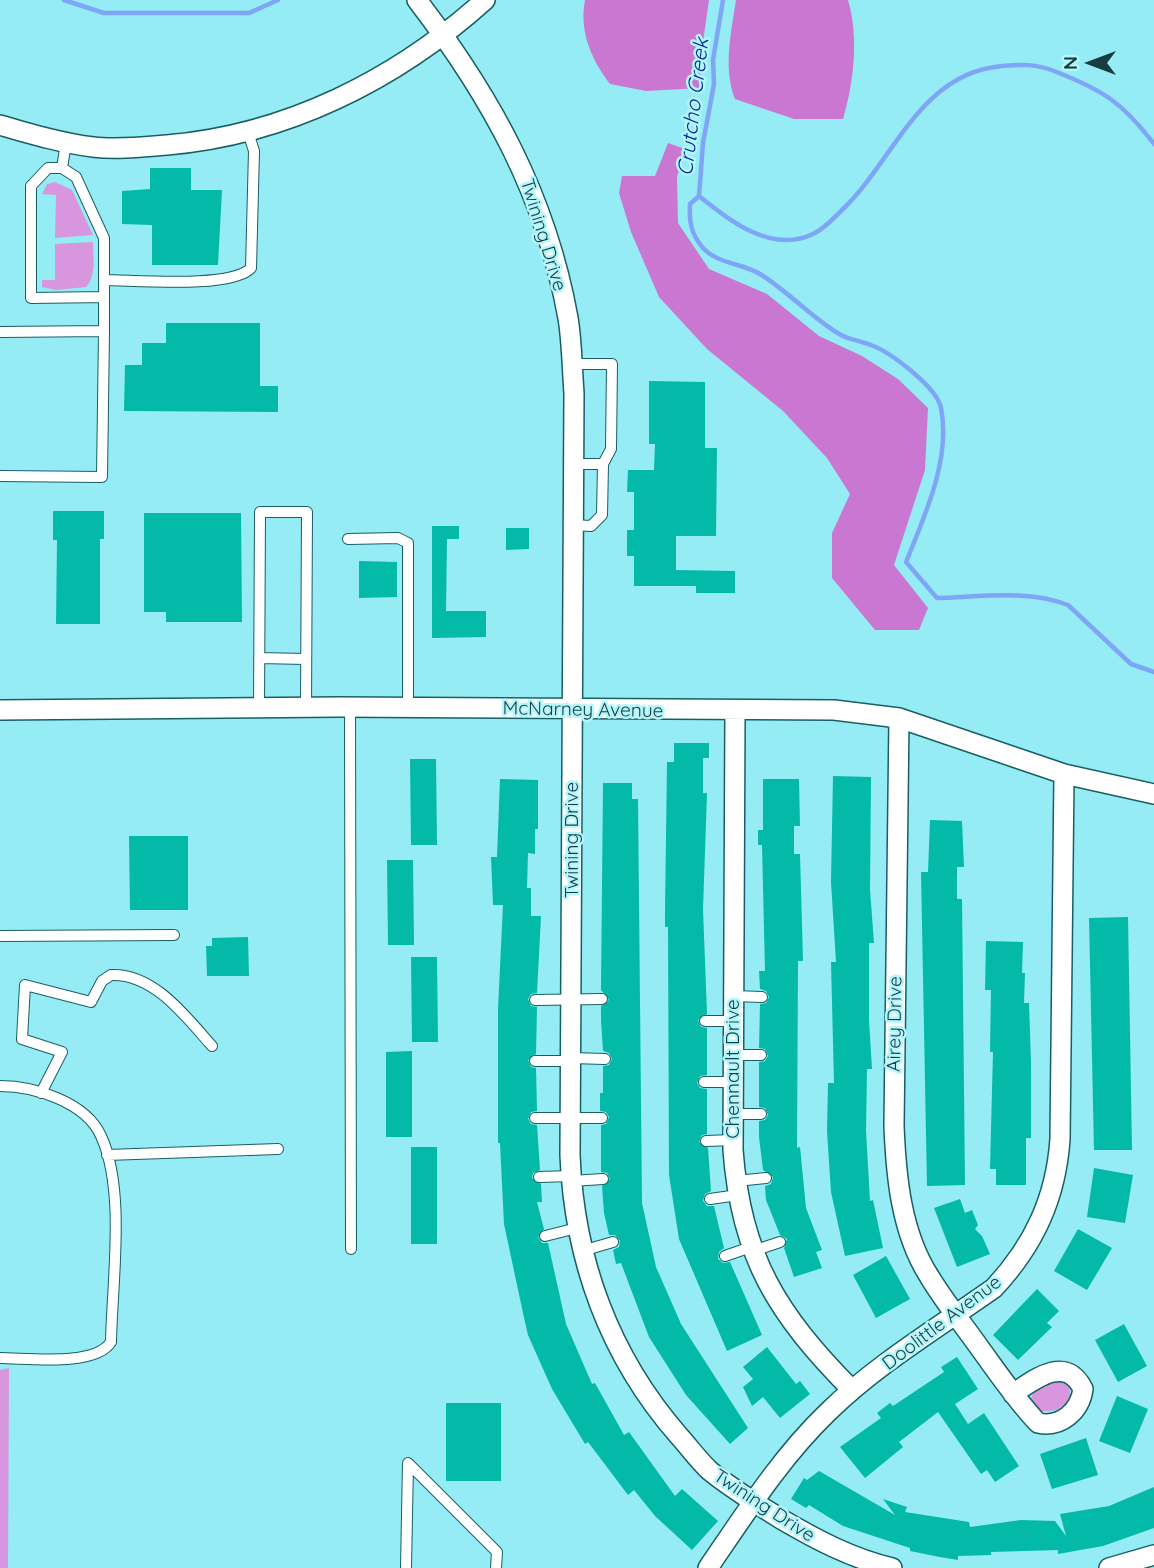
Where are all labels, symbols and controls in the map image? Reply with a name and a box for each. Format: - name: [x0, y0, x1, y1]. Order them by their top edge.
- north arrow: [1056, 28, 1126, 98]
- water label: Crutcho Creek: [673, 37, 715, 177]
- text: N: [1058, 56, 1082, 70]
- street label: Twining Drive: [515, 176, 571, 294]
- street label: McNarney Avenue: [502, 697, 664, 723]
- street label: Twining Drive: [561, 782, 583, 898]
- street label: Airey Drive: [883, 976, 907, 1072]
- street label: Chennault Drive: [722, 999, 744, 1139]
- street label: Doolittle Avenue: [878, 1271, 1006, 1375]
- street label: Twining Drive: [709, 1465, 819, 1547]

